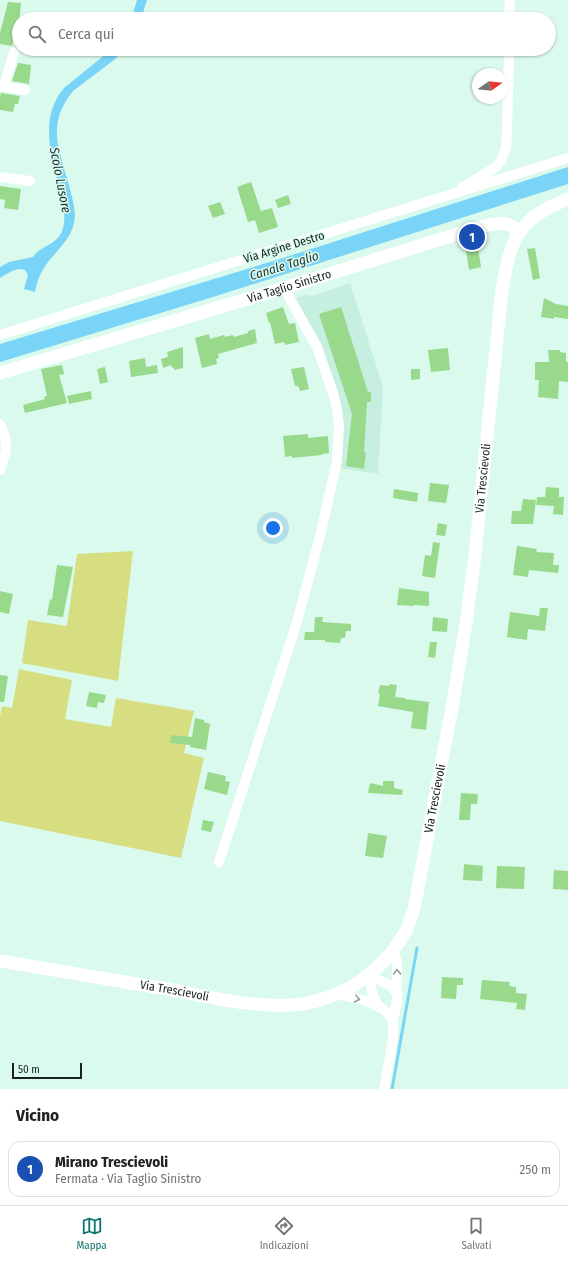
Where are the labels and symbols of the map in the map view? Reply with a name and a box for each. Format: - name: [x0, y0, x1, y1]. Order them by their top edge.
- north arrow: [472, 68, 508, 104]
- water label: Scolo Lusore: [47, 145, 74, 214]
- pin: 1: [459, 222, 485, 252]
- street label: Via Argine Destro: [242, 228, 326, 266]
- water label: Canale Taglio: [248, 248, 321, 283]
- street label: Via Taglio Sinistro: [246, 267, 333, 306]
- street label: Via Trescievoli: [472, 443, 493, 514]
- your location: [263, 518, 283, 538]
- street label: Via Trescievoli: [421, 763, 448, 834]
- one-way arrow: [393, 969, 401, 975]
- street label: Via Trescievoli: [139, 978, 210, 1004]
- one-way arrow: [354, 995, 360, 1003]
- scale bar: [12, 1061, 82, 1080]

